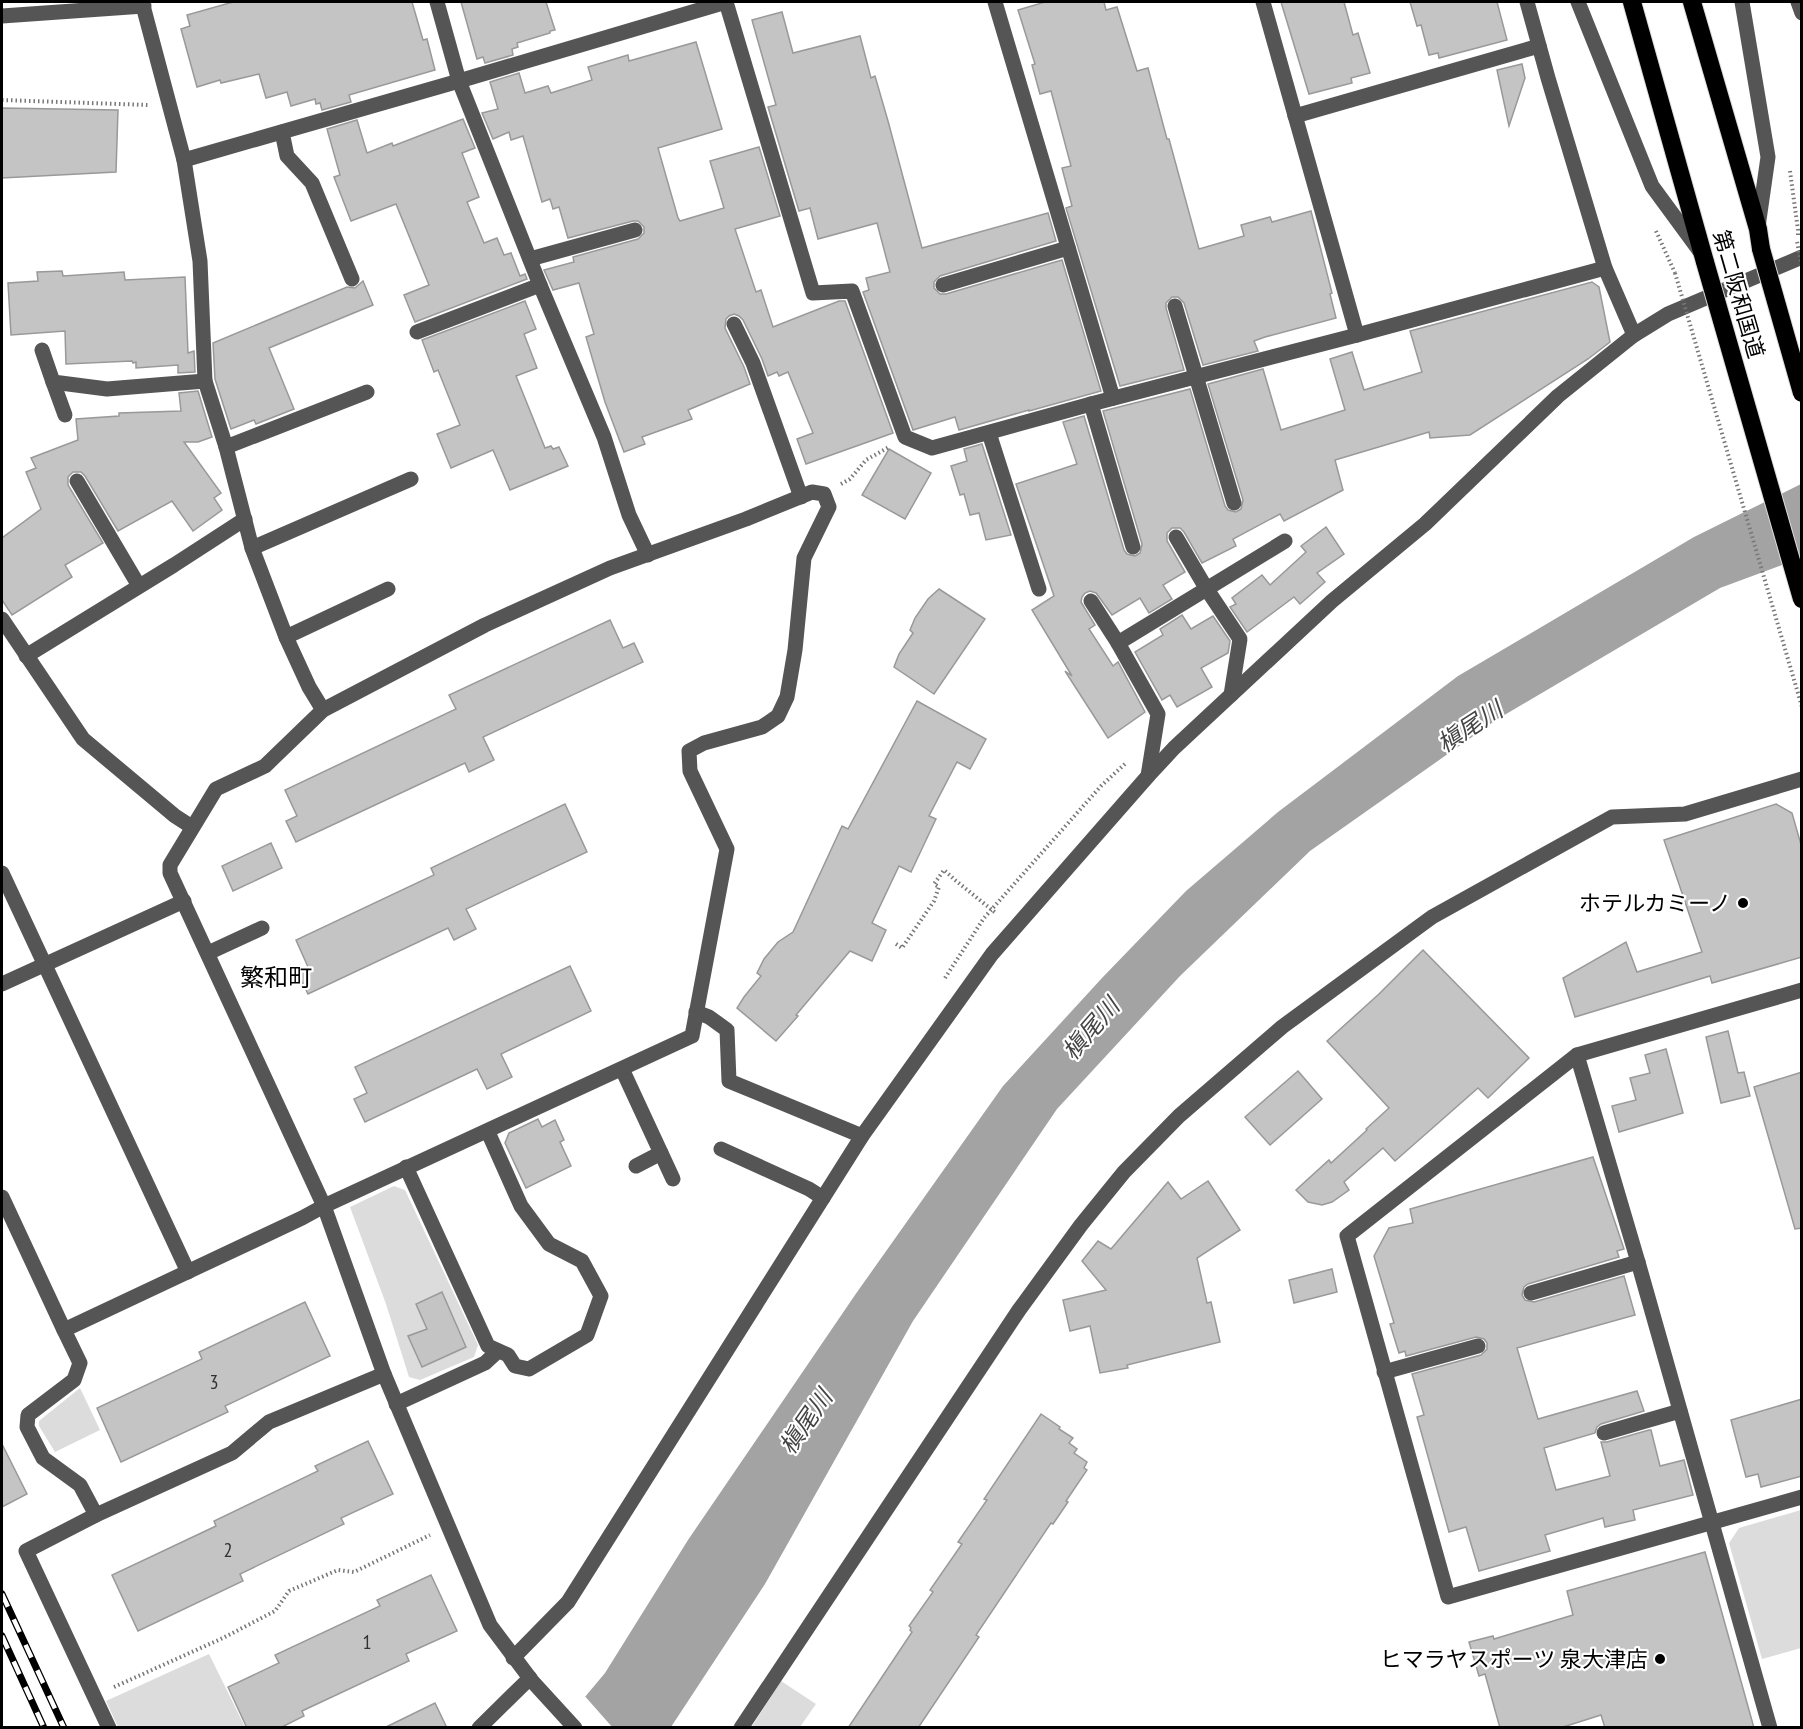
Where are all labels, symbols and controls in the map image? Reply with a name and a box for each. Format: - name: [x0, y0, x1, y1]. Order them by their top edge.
- street label: 第二阪和国道: [1707, 227, 1771, 361]
- water label: 槇尾川: [1431, 692, 1511, 759]
- place label: ホテルカミーノ: [1579, 889, 1731, 917]
- marker: ホテルカミーノ: [1736, 896, 1750, 910]
- district label: 繁和町: [240, 962, 312, 993]
- water label: 槇尾川: [1055, 989, 1128, 1066]
- house number: 3: [210, 1369, 219, 1395]
- water label: 槇尾川: [772, 1381, 841, 1460]
- house number: 2: [224, 1537, 233, 1563]
- house number: 1: [363, 1629, 372, 1655]
- place label: ヒマラヤスポーツ 泉大津店: [1380, 1645, 1648, 1673]
- marker: ヒマラヤスポーツ 泉大津店: [1653, 1652, 1667, 1666]

